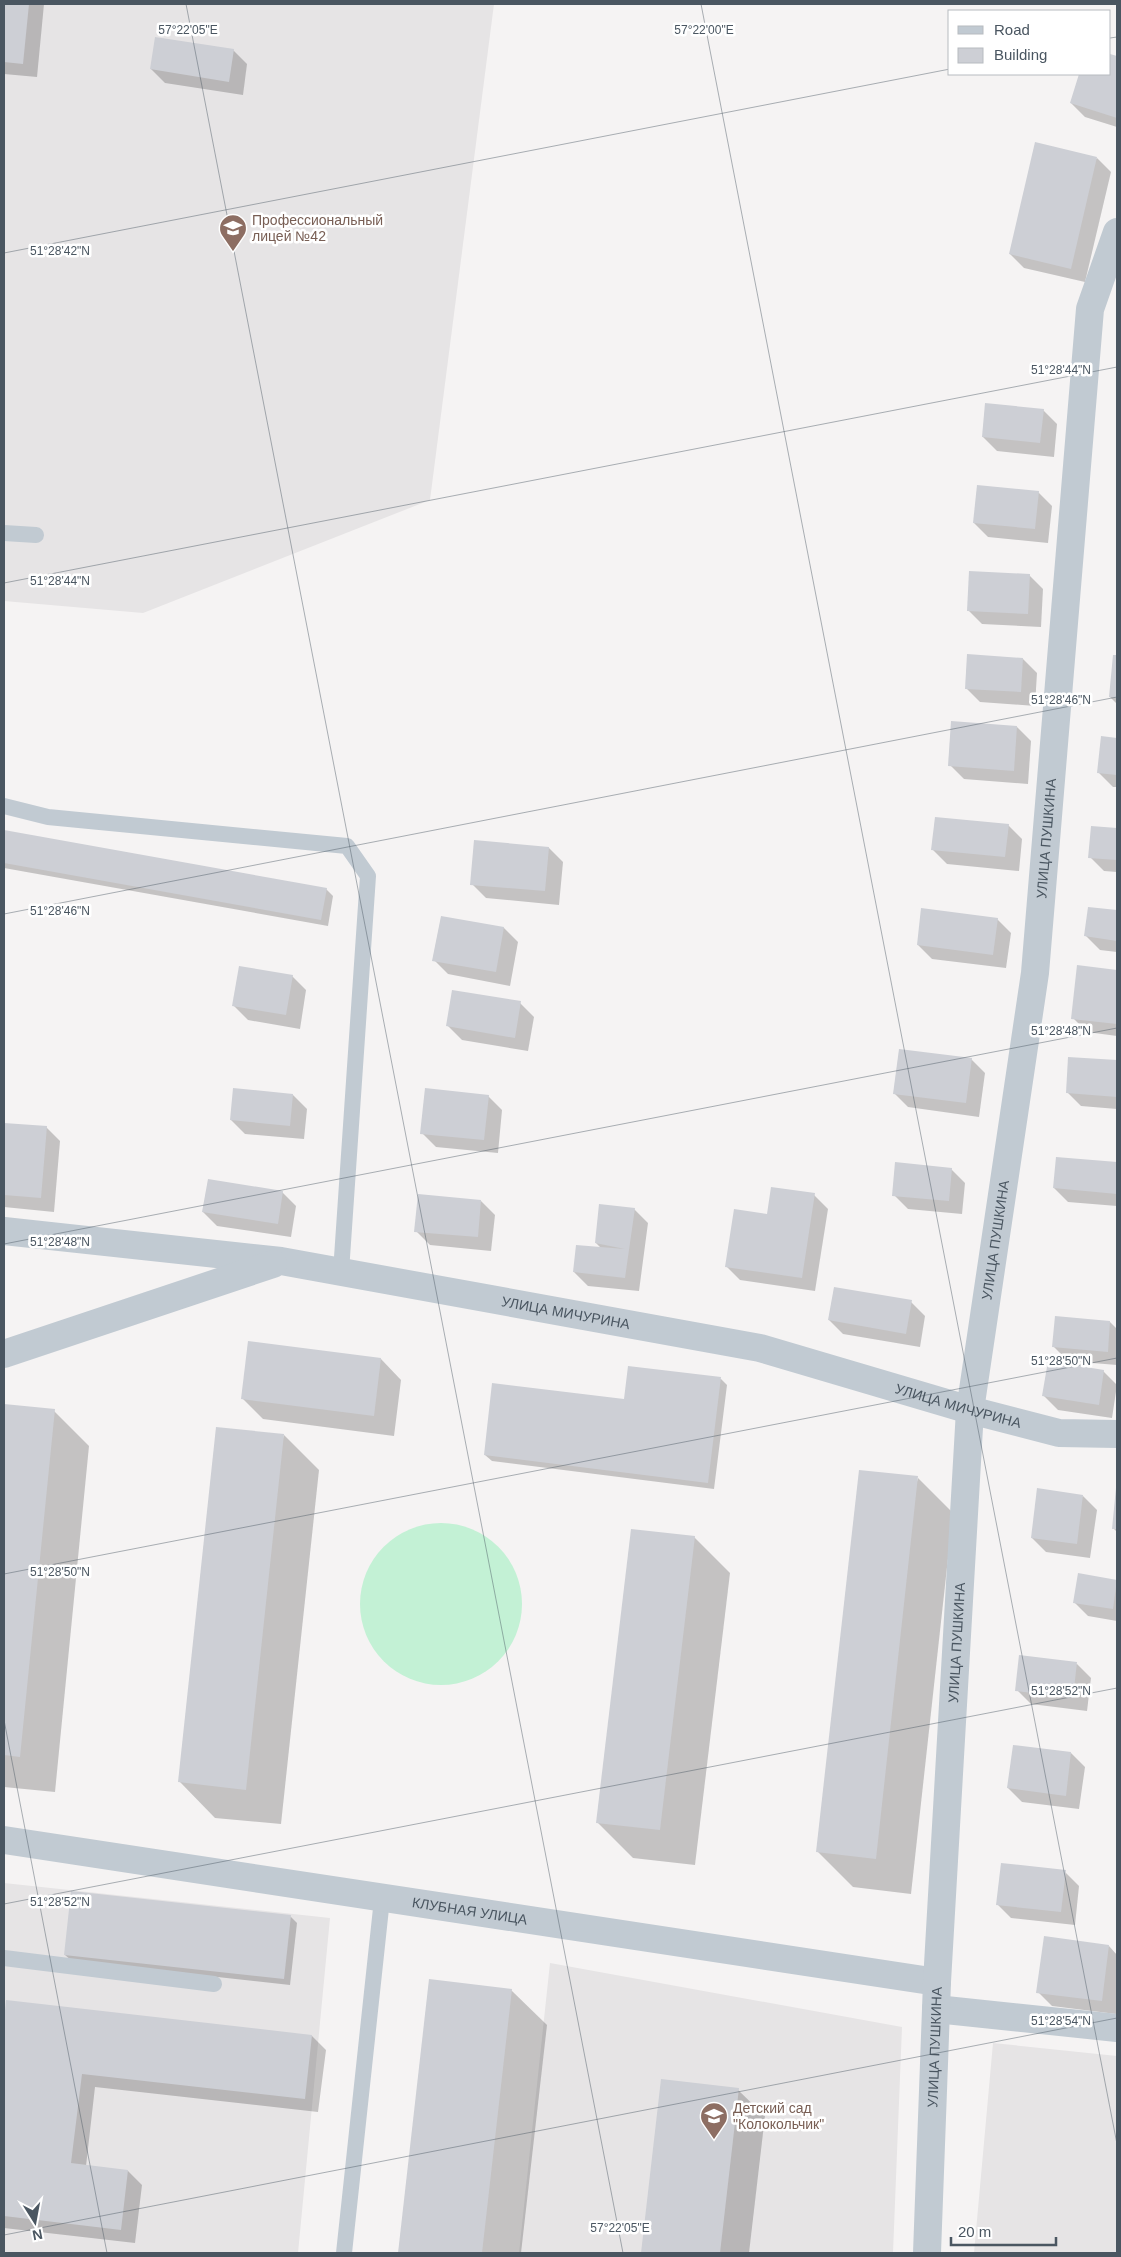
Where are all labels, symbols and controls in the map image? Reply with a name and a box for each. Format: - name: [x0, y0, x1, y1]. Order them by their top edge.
- legend: [948, 10, 1111, 75]
- text: Road: [994, 21, 1030, 38]
- text: 57°22'05"E: [158, 23, 218, 37]
- text: 57°22'00"E: [674, 23, 734, 37]
- text: Building: [994, 46, 1047, 63]
- place label: Профессиональный лицей №42: [252, 212, 383, 244]
- school or university icon: Профессиональный лицей №42: [218, 213, 248, 252]
- text: 51°28'42"N: [30, 244, 90, 258]
- text: 51°28'44"N: [1031, 363, 1091, 377]
- text: 51°28'44"N: [30, 574, 90, 588]
- text: 51°28'46"N: [1031, 693, 1091, 707]
- street label: УЛИЦА ПУШКИНА: [1033, 777, 1059, 899]
- text: 51°28'46"N: [30, 904, 90, 918]
- text: 51°28'48"N: [1031, 1024, 1091, 1038]
- street label: УЛИЦА ПУШКИНА: [978, 1178, 1012, 1301]
- text: 51°28'48"N: [30, 1235, 90, 1249]
- street label: УЛИЦА МИЧУРИНА: [500, 1293, 632, 1332]
- text: 51°28'50"N: [1031, 1354, 1091, 1368]
- street label: УЛИЦА МИЧУРИНА: [893, 1380, 1024, 1431]
- text: 51°28'50"N: [30, 1565, 90, 1579]
- street label: УЛИЦА ПУШКИНА: [945, 1581, 968, 1703]
- text: 51°28'52"N: [1031, 1684, 1091, 1698]
- street label: КЛУБНАЯ УЛИЦА: [411, 1894, 529, 1928]
- text: 51°28'52"N: [30, 1895, 90, 1909]
- street label: УЛИЦА ПУШКИНА: [924, 1986, 945, 2108]
- text: 51°28'54"N: [1031, 2014, 1091, 2028]
- place label: Детский сад "Колокольчик": [733, 2100, 824, 2132]
- school or university icon: Детский сад "Колокольчик": [699, 2101, 729, 2140]
- north arrow: [10, 2197, 60, 2247]
- scale bar: [951, 2214, 1056, 2246]
- text: 57°22'05"E: [590, 2221, 650, 2235]
- text: 20 m: [958, 2223, 991, 2240]
- text: N: [31, 2226, 44, 2244]

